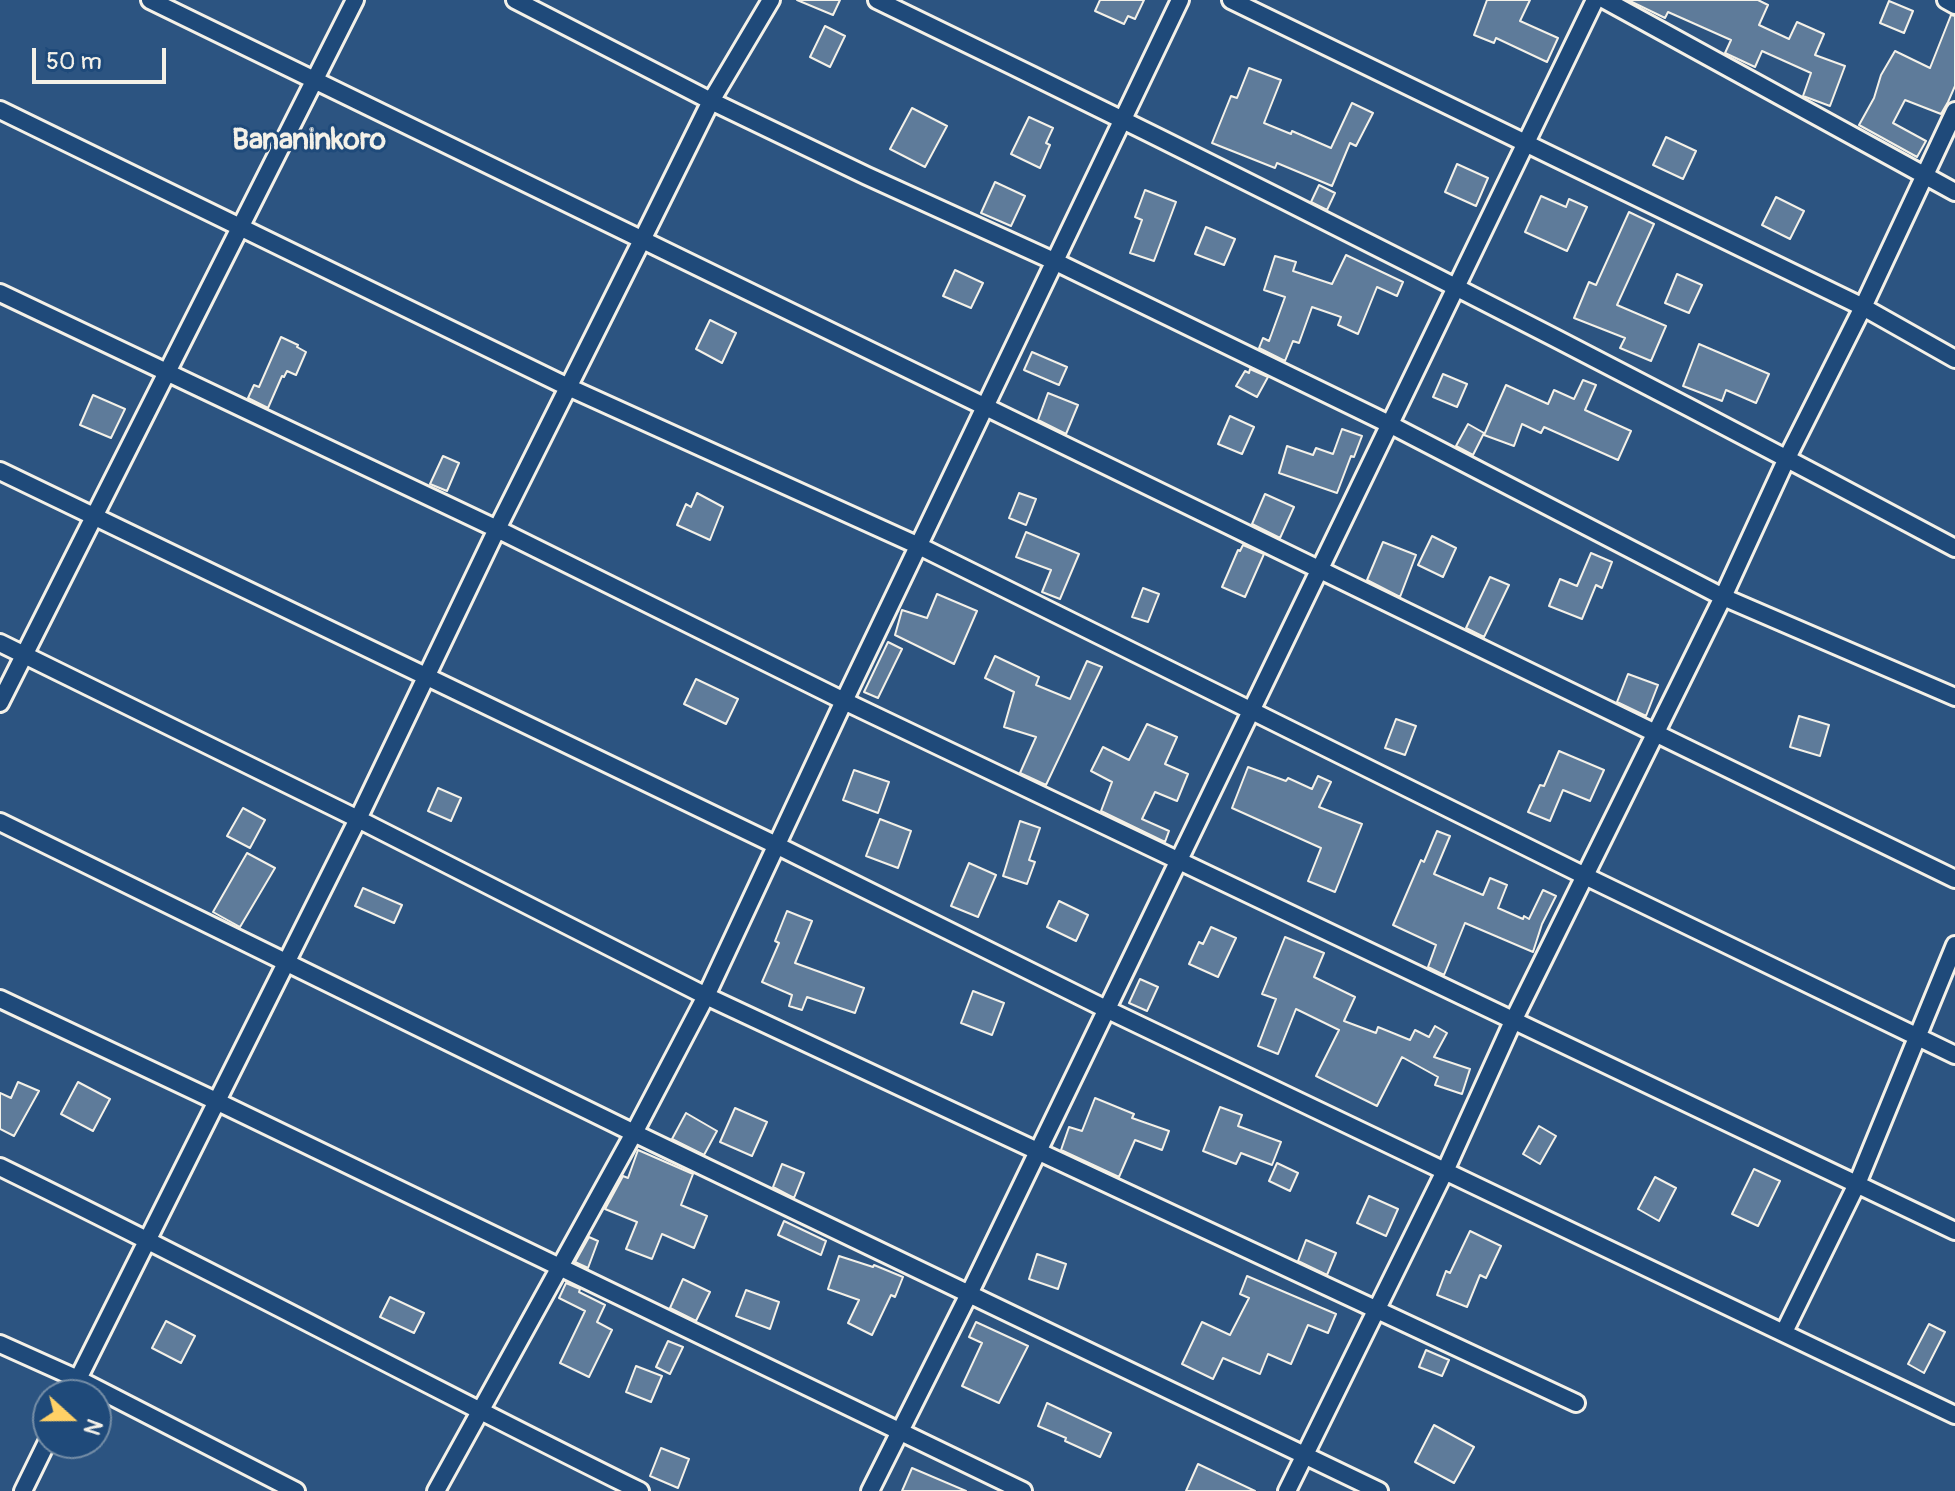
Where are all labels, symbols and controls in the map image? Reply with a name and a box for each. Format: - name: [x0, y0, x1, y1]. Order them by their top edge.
- scale bar: [36, 32, 170, 82]
- text: 50 m: [46, 47, 102, 76]
- district label: Bananinkoro: [232, 123, 386, 159]
- north arrow: [32, 1379, 112, 1459]
- text: N: [77, 1415, 108, 1439]

